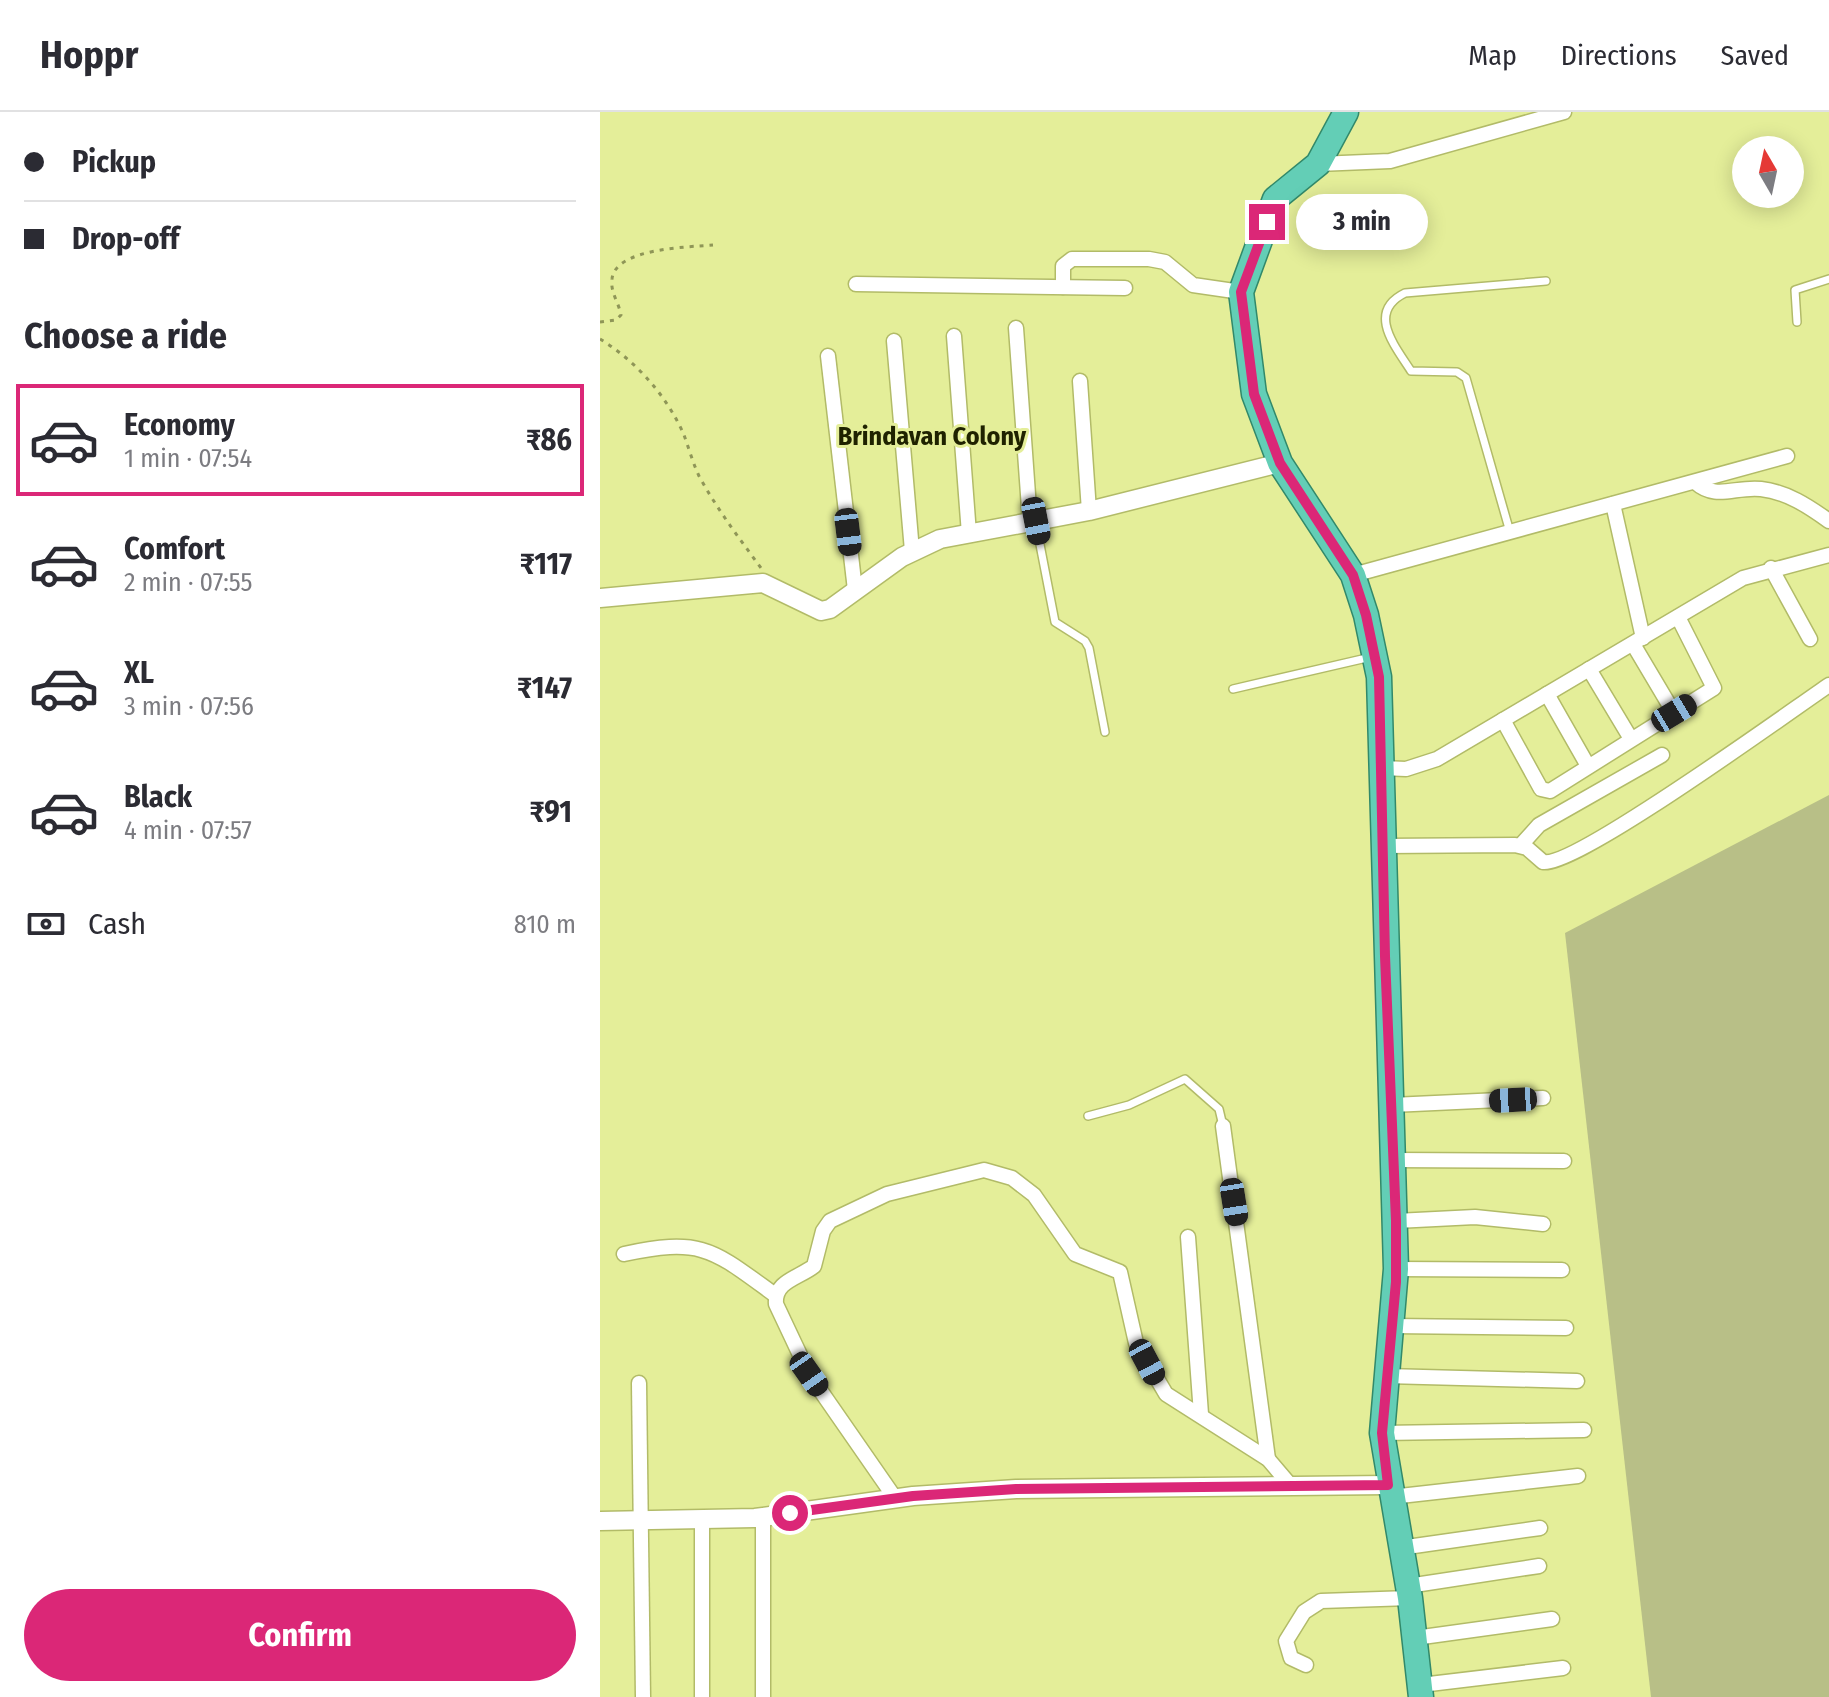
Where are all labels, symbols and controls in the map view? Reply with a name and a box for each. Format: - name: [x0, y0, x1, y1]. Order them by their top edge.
- text: Hoppr: [40, 32, 138, 78]
- text: Map: [1468, 39, 1517, 72]
- text: Directions: [1561, 39, 1677, 72]
- text: Saved: [1721, 39, 1789, 72]
- north arrow: [1732, 136, 1804, 208]
- map controls: [1732, 136, 1804, 208]
- text: Pickup: [72, 144, 156, 180]
- callout: 3 min: [1295, 194, 1427, 250]
- route end: [1249, 204, 1285, 240]
- text: 3 min: [1333, 206, 1391, 237]
- text: Drop-off: [72, 221, 179, 257]
- text: Choose a ride: [24, 314, 227, 358]
- icon: car: [28, 404, 100, 476]
- text: Economy: [124, 407, 235, 443]
- district label: Brindavan Colony: [838, 421, 1027, 452]
- text: ₹86: [526, 422, 572, 458]
- text: 1 min · 07:54: [124, 443, 252, 474]
- car: [1020, 495, 1052, 547]
- car: [833, 507, 863, 557]
- icon: car: [28, 528, 100, 600]
- text: Comfort: [124, 531, 225, 567]
- text: ₹117: [520, 546, 572, 582]
- text: 2 min · 07:55: [124, 567, 253, 598]
- icon: car: [28, 652, 100, 724]
- text: XL: [124, 655, 154, 691]
- text: ₹147: [517, 670, 572, 706]
- car: [1647, 690, 1701, 736]
- text: 3 min · 07:56: [124, 691, 254, 722]
- icon: car: [28, 776, 100, 848]
- text: Black: [124, 779, 192, 815]
- text: ₹91: [530, 794, 572, 830]
- text: 4 min · 07:57: [124, 815, 252, 846]
- icon: cash: [24, 902, 68, 946]
- text: Cash: [88, 906, 146, 942]
- text: 810 m: [514, 909, 576, 940]
- car: [1488, 1087, 1538, 1113]
- car: [1218, 1176, 1250, 1228]
- car: [1125, 1335, 1169, 1389]
- car: [785, 1347, 833, 1401]
- route start: [772, 1495, 808, 1531]
- button: Confirm: [24, 1589, 576, 1681]

